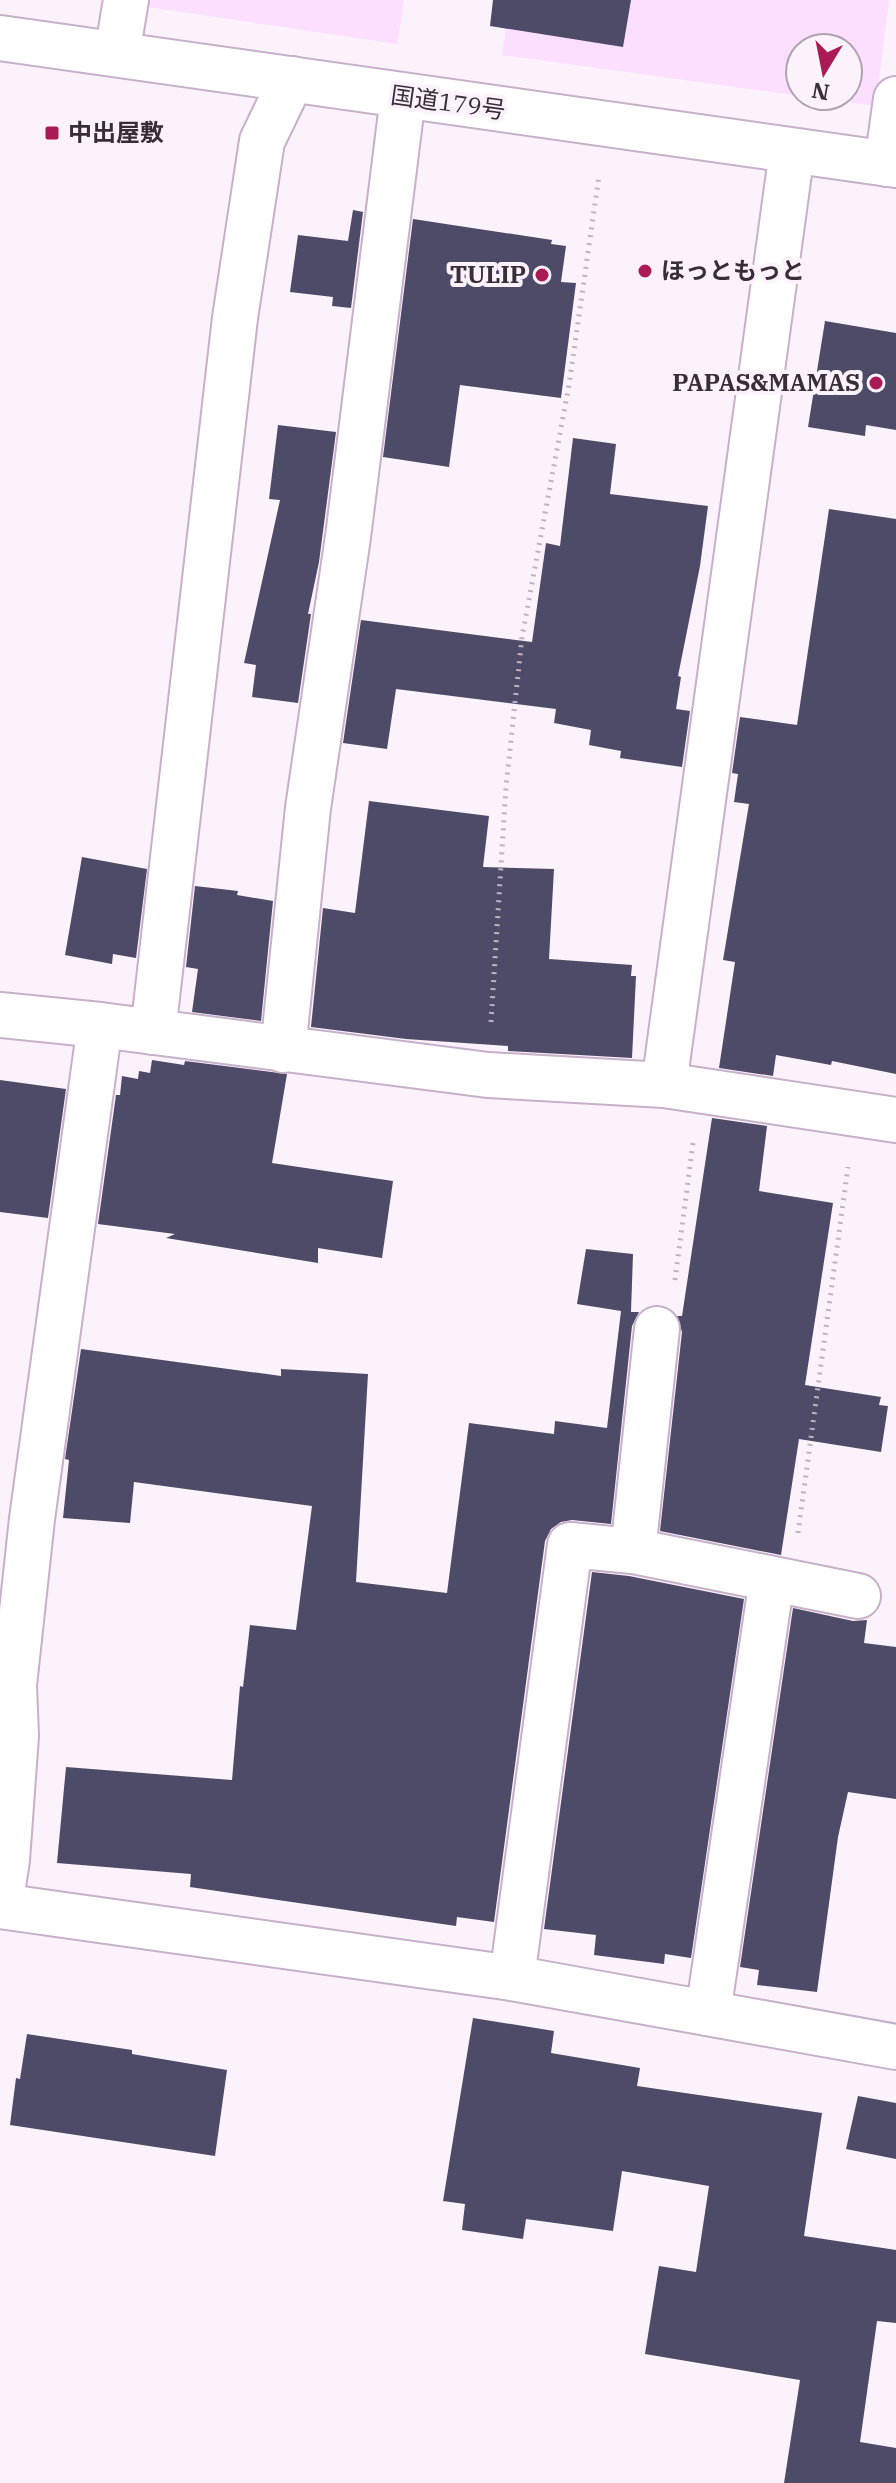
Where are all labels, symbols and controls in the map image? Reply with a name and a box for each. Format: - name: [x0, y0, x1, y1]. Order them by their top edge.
- north arrow: [784, 32, 864, 112]
- text: N: [809, 76, 832, 108]
- street label: 国道179号: [389, 78, 507, 126]
- place label: 中出屋敷: [68, 116, 164, 148]
- marker: 中出屋敷: [43, 124, 61, 142]
- place label: ほっともっと: [661, 254, 805, 286]
- place label: TULIP: [450, 258, 526, 290]
- marker: ほっともっと: [636, 262, 654, 280]
- marker: TULIP: [533, 266, 551, 284]
- place label: PAPAS&MAMAS: [672, 366, 860, 398]
- marker: PAPAS&MAMAS: [867, 374, 885, 392]

